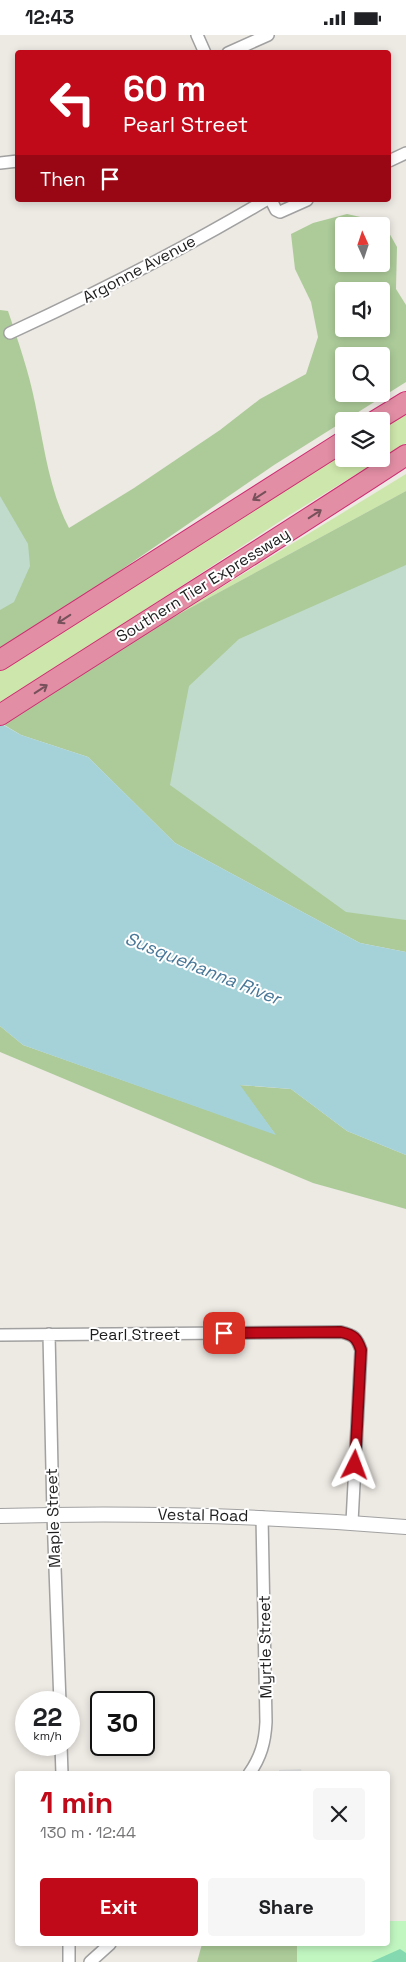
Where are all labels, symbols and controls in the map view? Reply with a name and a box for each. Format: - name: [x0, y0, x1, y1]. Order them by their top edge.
- text: 12:43: [25, 5, 74, 30]
- text: 60 m: [123, 67, 206, 111]
- icon: left: [40, 70, 105, 135]
- text: Pearl Street: [123, 110, 248, 138]
- icon: arrive: [96, 165, 124, 193]
- text: Then: [40, 167, 86, 192]
- north arrow: [335, 217, 390, 273]
- map controls: [335, 217, 390, 467]
- street label: Argonne Avenue: [79, 230, 199, 308]
- button: sound: [335, 282, 390, 337]
- button: search: [335, 347, 390, 402]
- button: layers: [335, 412, 390, 467]
- one-way arrow: [252, 491, 266, 501]
- one-way arrow: [308, 509, 322, 519]
- street label: Southern Tier Expressway: [112, 523, 294, 647]
- one-way arrow: [57, 614, 71, 624]
- one-way arrow: [34, 683, 48, 694]
- water label: Susquehanna River: [122, 926, 286, 1011]
- pin: [203, 1312, 245, 1354]
- icon: arrive: [210, 1319, 238, 1347]
- street label: Pearl Street: [90, 1324, 180, 1345]
- position arrow: [328, 1438, 380, 1490]
- street label: Maple Street: [41, 1468, 65, 1568]
- street label: Vestal Road: [157, 1504, 249, 1526]
- street label: Myrtle Street: [254, 1595, 276, 1699]
- speed limit sign: 30: [90, 1691, 155, 1756]
- text: 22: [33, 1701, 62, 1733]
- text: km/h: [33, 1728, 62, 1744]
- text: 1 min: [40, 1783, 113, 1822]
- button: close: [313, 1788, 365, 1840]
- text: 130 m · 12:44: [40, 1822, 136, 1843]
- button: Exit: [40, 1878, 198, 1936]
- button: Share: [208, 1878, 365, 1936]

